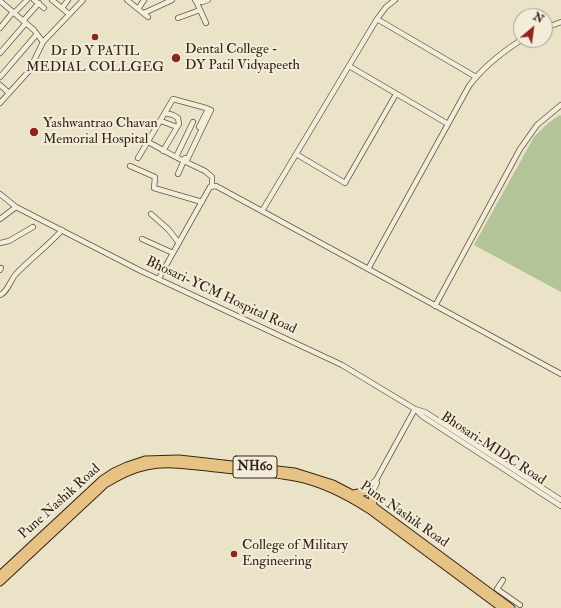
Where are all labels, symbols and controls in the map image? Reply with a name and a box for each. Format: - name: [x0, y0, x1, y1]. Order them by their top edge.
- north arrow: [513, 8, 553, 48]
- text: N: [531, 10, 546, 26]
- marker: Dr D Y PATIL MEDIAL COLLGEG: [90, 32, 100, 42]
- place label: Dental College - DY Patil Vidyapeeth: [185, 42, 300, 74]
- place label: Dr D Y PATIL MEDIAL COLLGEG: [26, 44, 164, 76]
- marker: Dental College - DY Patil Vidyapeeth: [170, 52, 182, 64]
- place label: Yashwantrao Chavan Memorial Hospital: [43, 116, 158, 148]
- marker: Yashwantrao Chavan Memorial Hospital: [28, 126, 40, 138]
- street label: Bhosari-YCM Hospital Road: [143, 254, 299, 338]
- street label: Bhosari-MIDC Road: [437, 409, 549, 489]
- road number: NH60: [233, 456, 277, 478]
- street label: Pune Nashik Road: [16, 461, 104, 543]
- street label: Pune Nashik Road: [357, 478, 451, 552]
- place label: College of Military Engineering: [242, 538, 348, 570]
- marker: College of Military Engineering: [229, 549, 239, 559]

